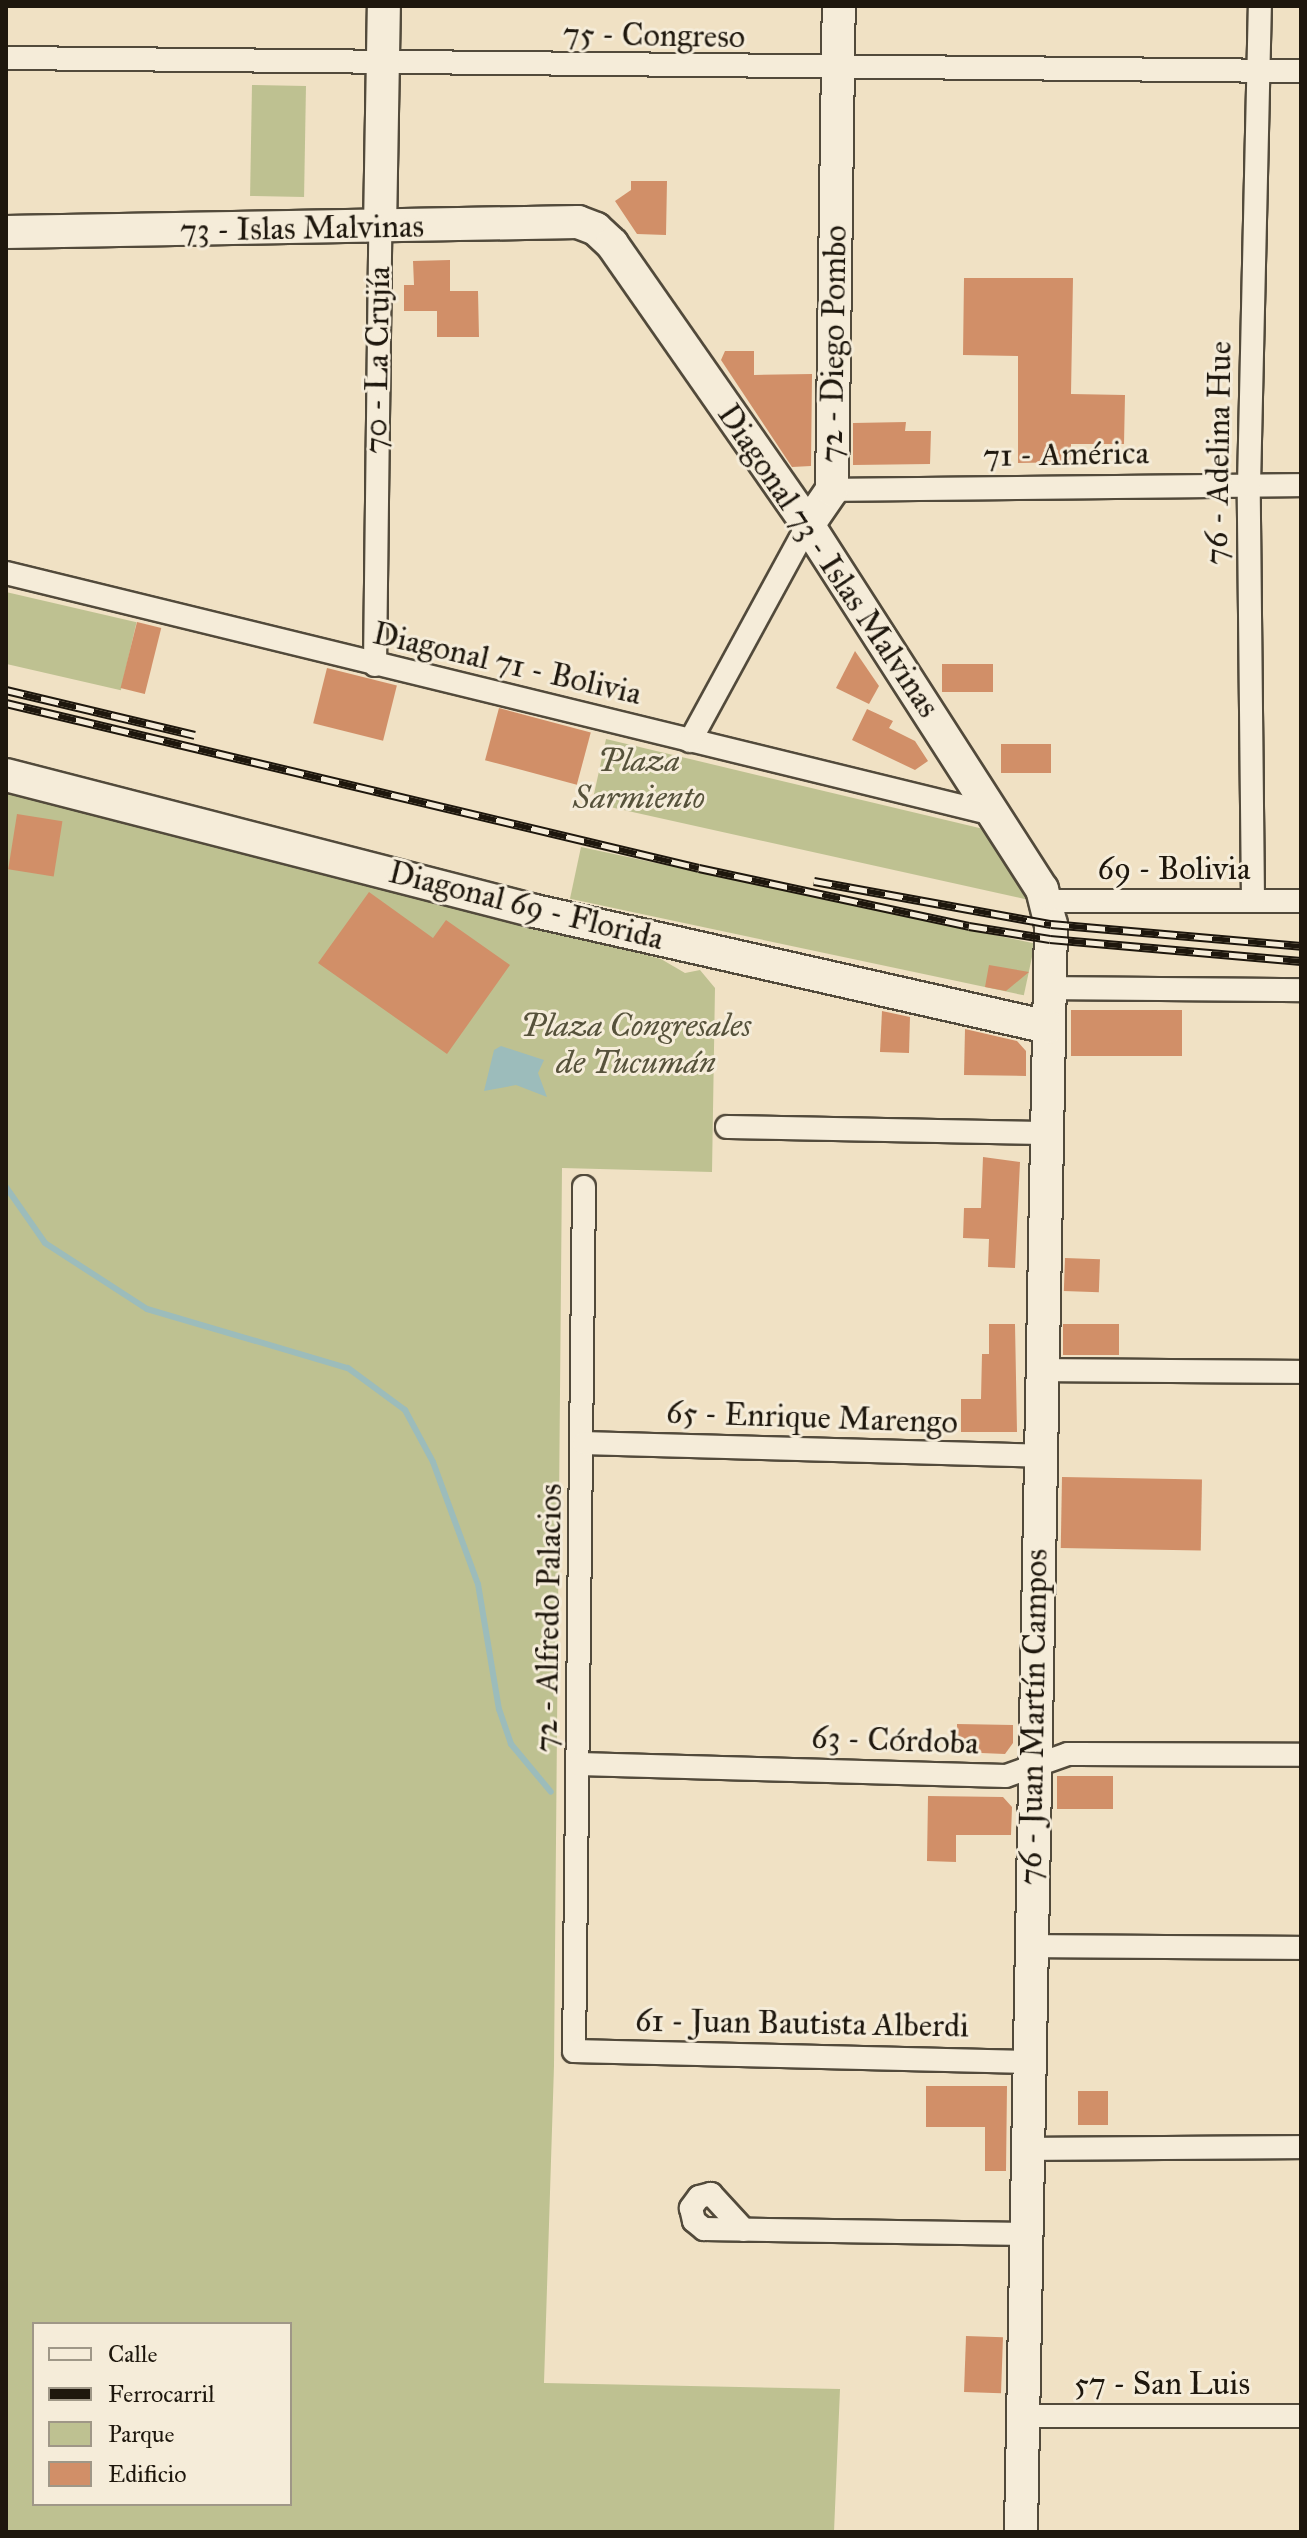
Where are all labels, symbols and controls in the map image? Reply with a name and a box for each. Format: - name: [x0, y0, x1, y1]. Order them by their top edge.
- street label: 75 - Congreso: [562, 15, 746, 57]
- street label: 73 - Islas Malvinas: [180, 208, 424, 250]
- street label: 72 - Diego Pombo: [813, 225, 855, 463]
- street label: 70 - La Crujía: [357, 266, 399, 454]
- street label: 76 - Adelina Hue: [1198, 341, 1240, 565]
- street label: Diagonal 73 - Islas Malvinas: [709, 397, 947, 725]
- street label: 71 - América: [983, 434, 1149, 476]
- street label: Diagonal 71 - Bolivia: [369, 614, 645, 714]
- park label: Plaza Sarmiento: [573, 743, 705, 818]
- street label: 69 - Bolivia: [1098, 850, 1250, 888]
- street label: Diagonal 69 - Florida: [385, 853, 667, 959]
- park label: Plaza Congresales de Tucumán: [521, 1008, 751, 1083]
- street label: 65 - Enrique Marengo: [665, 1394, 959, 1442]
- street label: 72 - Alfredo Palacios: [527, 1483, 571, 1753]
- street label: 76 - Juan Martín Campos: [1012, 1548, 1056, 1886]
- street label: 63 - Córdoba: [811, 1719, 979, 1763]
- street label: 61 - Juan Bautista Alberdi: [635, 2002, 969, 2046]
- legend: [32, 2322, 292, 2506]
- text: Calle: [108, 2339, 157, 2369]
- street label: 57 - San Luis: [1074, 2365, 1250, 2403]
- text: Ferrocarril: [108, 2379, 215, 2409]
- text: Parque: [108, 2419, 175, 2449]
- text: Edificio: [108, 2459, 187, 2489]

